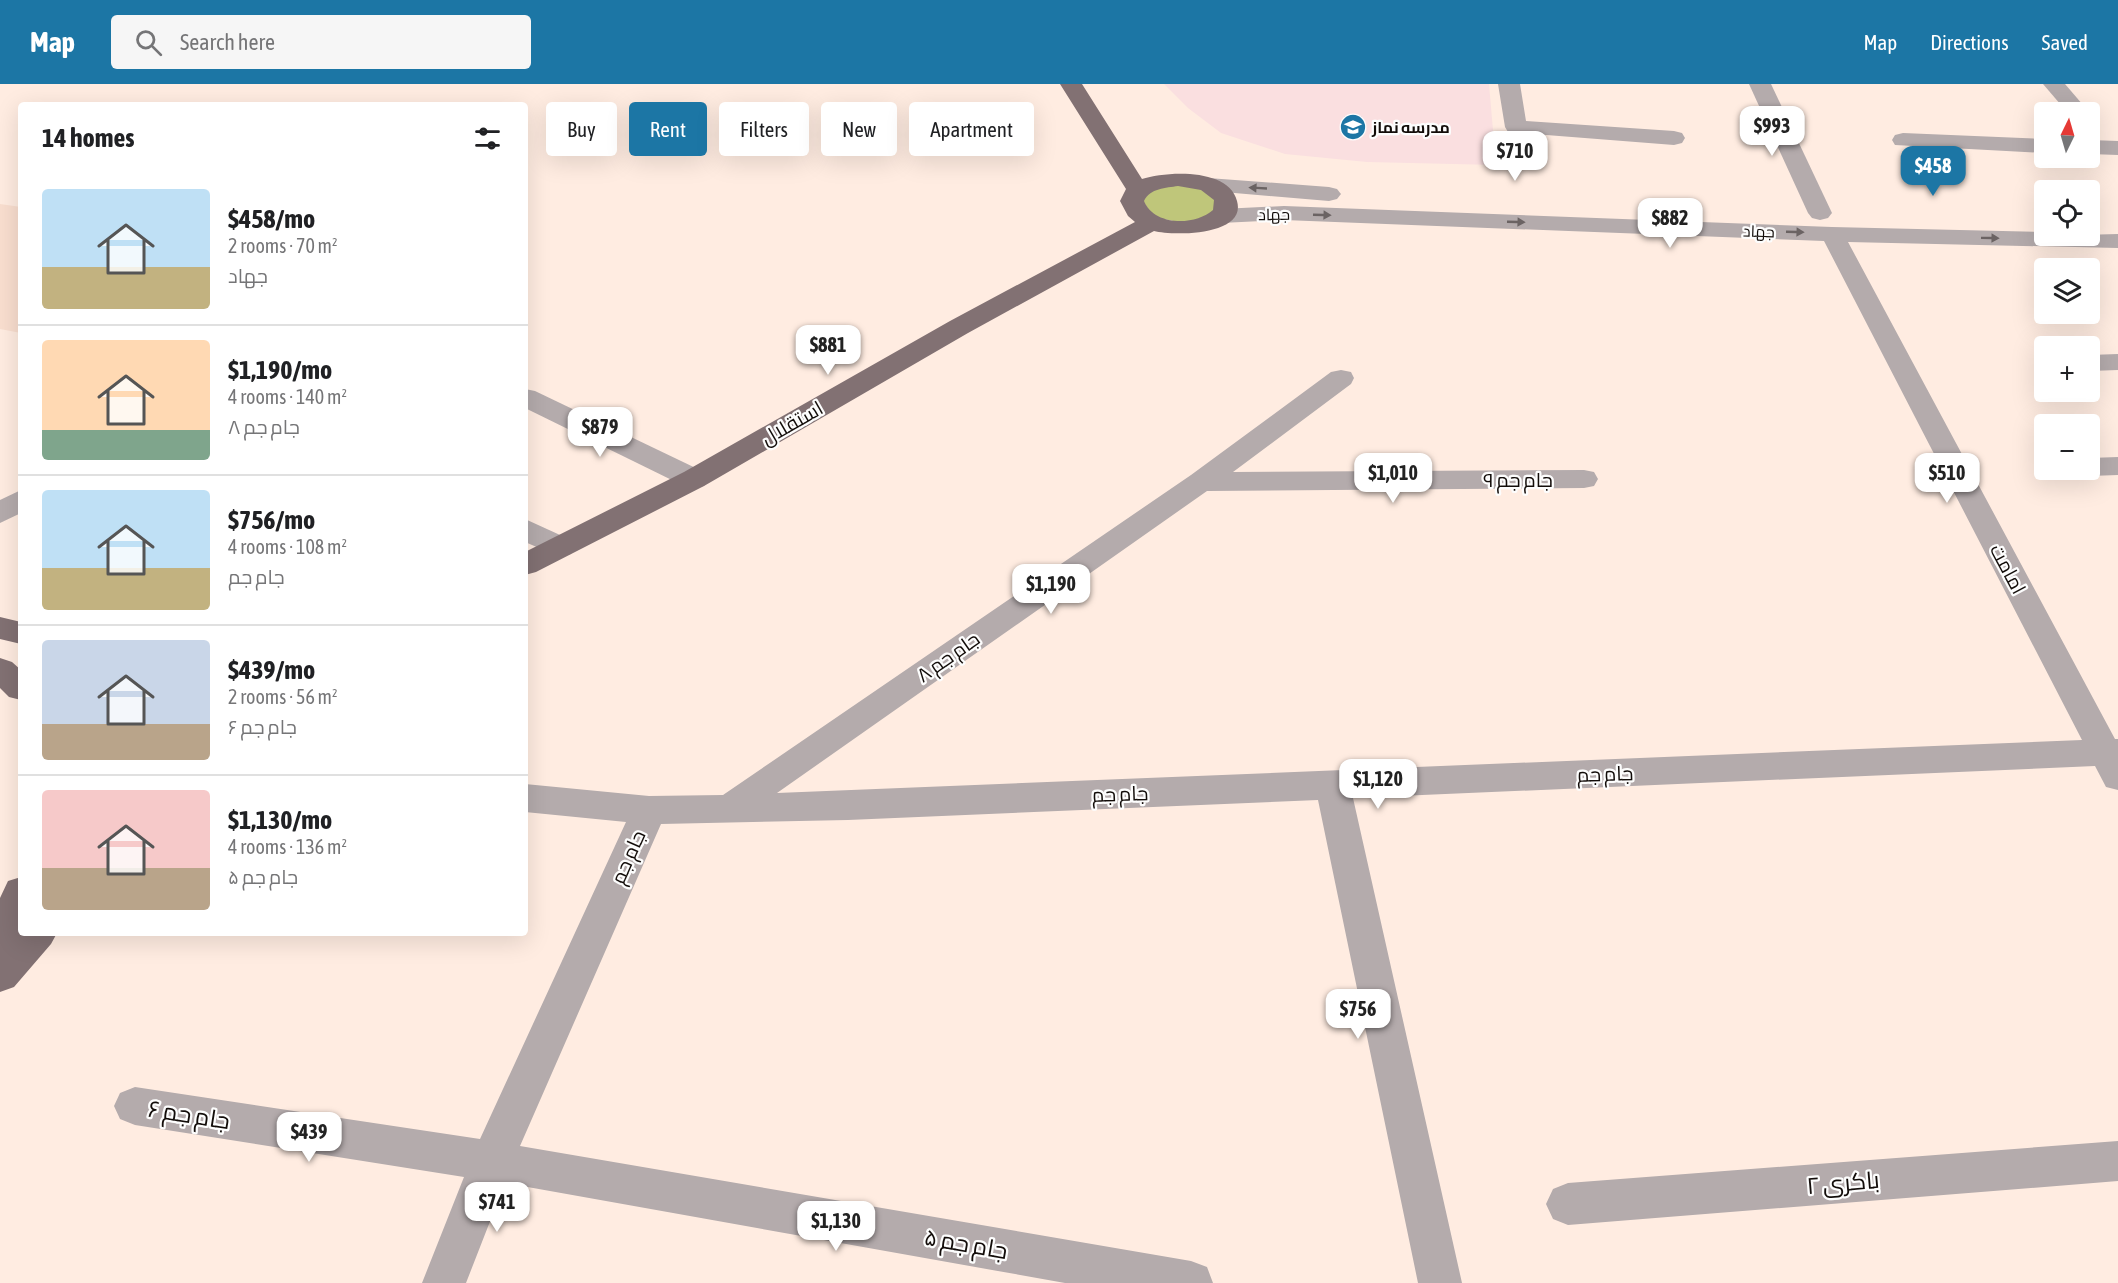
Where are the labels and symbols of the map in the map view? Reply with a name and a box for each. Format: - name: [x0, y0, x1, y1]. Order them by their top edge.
- north arrow: [2034, 102, 2100, 168]
- pin: $993: [1736, 106, 1808, 157]
- school or university icon: مدرسه نماز: [1338, 112, 1368, 142]
- place label: مدرسه نماز: [1371, 118, 1450, 137]
- pin: $710: [1479, 131, 1551, 182]
- pin: $458: [1897, 146, 1969, 197]
- one-way arrow: [1249, 184, 1268, 193]
- pin: $882: [1634, 198, 1706, 249]
- street label: جهاد: [1258, 205, 1290, 225]
- one-way arrow: [1312, 210, 1331, 219]
- one-way arrow: [1507, 217, 1526, 227]
- street label: جهاد: [1743, 221, 1775, 243]
- one-way arrow: [1786, 228, 1805, 237]
- one-way arrow: [1981, 233, 2000, 242]
- pin: $881: [792, 325, 864, 376]
- street label: استقلال: [757, 396, 828, 451]
- pin: $879: [564, 407, 636, 458]
- pin: $1,010: [1344, 453, 1442, 504]
- pin: $510: [1911, 453, 1983, 504]
- street label: جام جم ۹: [1483, 468, 1553, 494]
- street label: امامت: [1986, 540, 2031, 598]
- pin: $1,190: [1002, 564, 1100, 615]
- street label: جام جم ۸: [912, 627, 985, 689]
- pin: $1,120: [1329, 759, 1427, 810]
- street label: جام جم: [1576, 761, 1634, 789]
- street label: جام جم: [1091, 781, 1149, 809]
- street label: جام جم: [606, 826, 652, 889]
- pin: $756: [1322, 989, 1394, 1040]
- street label: جام جم ۶: [146, 1095, 232, 1137]
- pin: $439: [273, 1112, 345, 1163]
- street label: باکری ۲: [1805, 1166, 1881, 1200]
- pin: $741: [461, 1182, 533, 1233]
- pin: $1,130: [787, 1201, 885, 1252]
- street label: جام جم ۵: [922, 1223, 1010, 1267]

